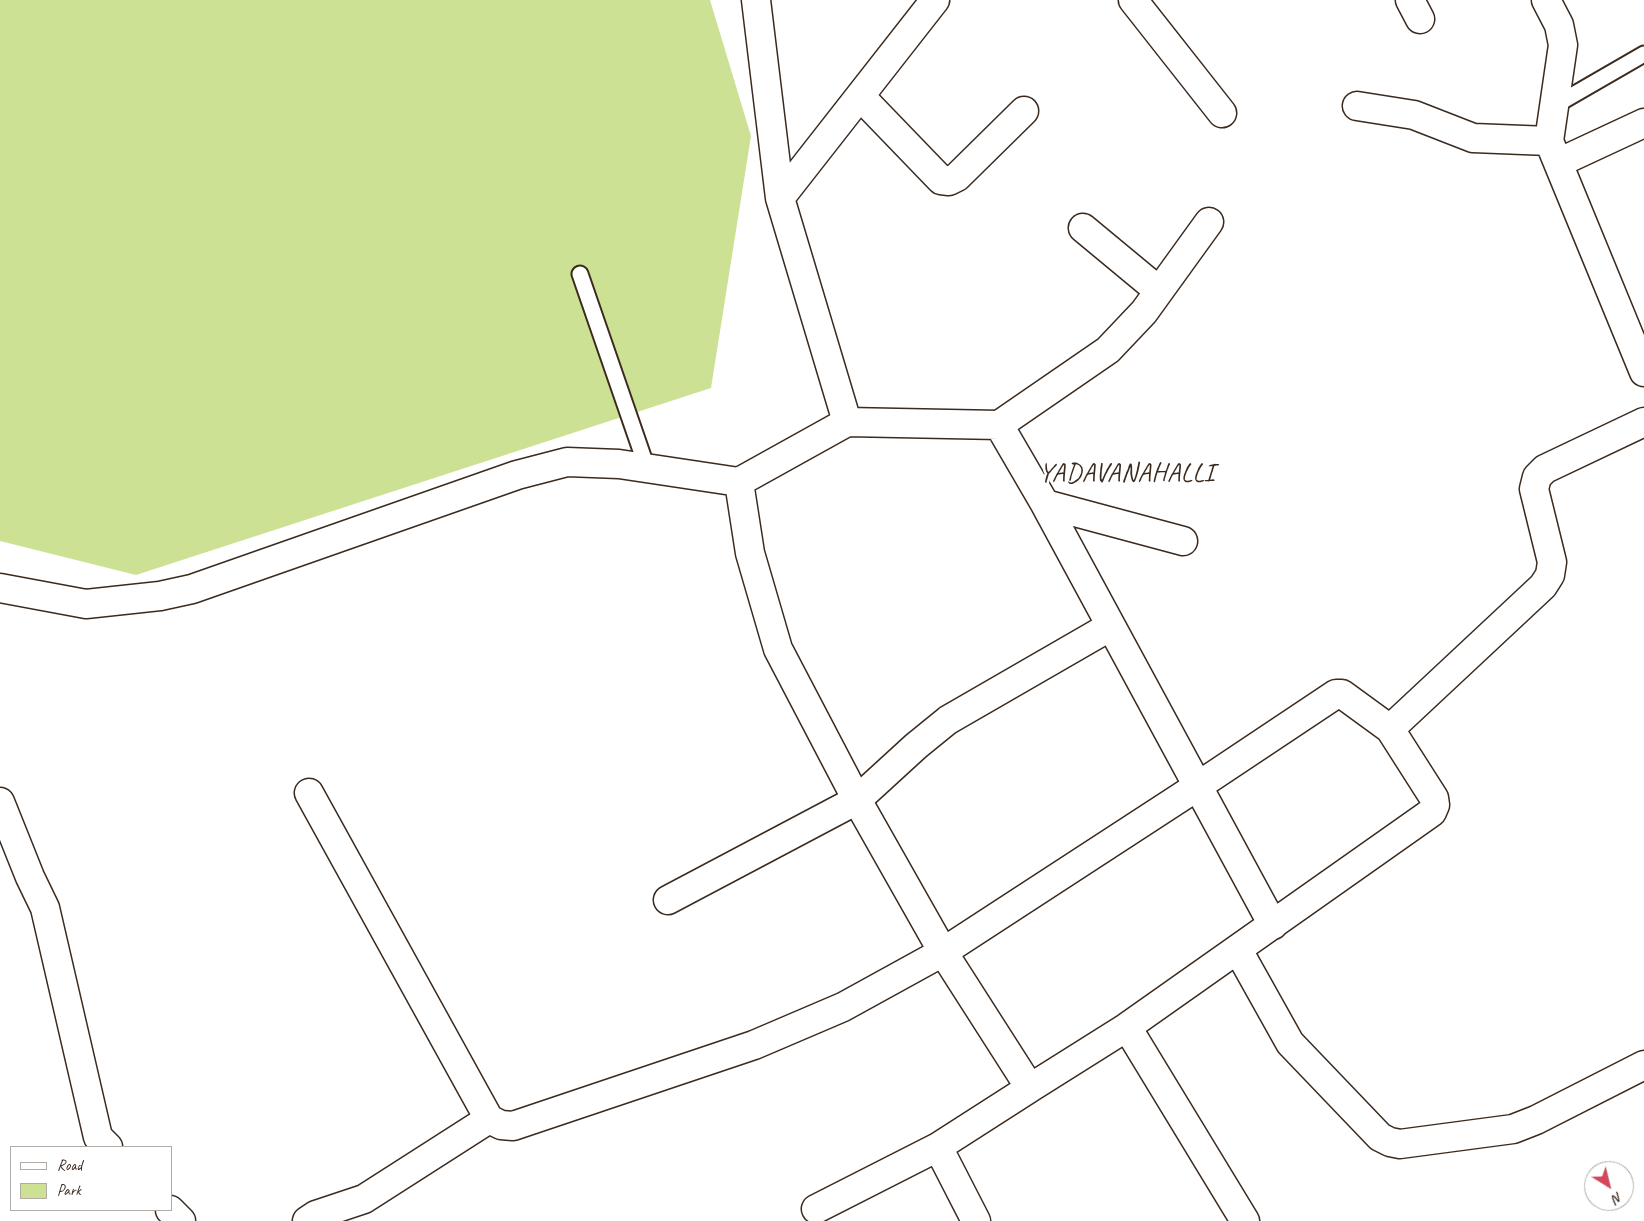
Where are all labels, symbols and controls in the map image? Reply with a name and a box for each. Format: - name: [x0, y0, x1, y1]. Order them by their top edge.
- district label: YADAVANAHALLI: [1036, 458, 1218, 490]
- legend: [10, 1146, 172, 1211]
- text: Road: [57, 1156, 82, 1175]
- north arrow: [1584, 1161, 1634, 1211]
- text: Park: [57, 1181, 81, 1200]
- text: N: [1609, 1188, 1626, 1207]

